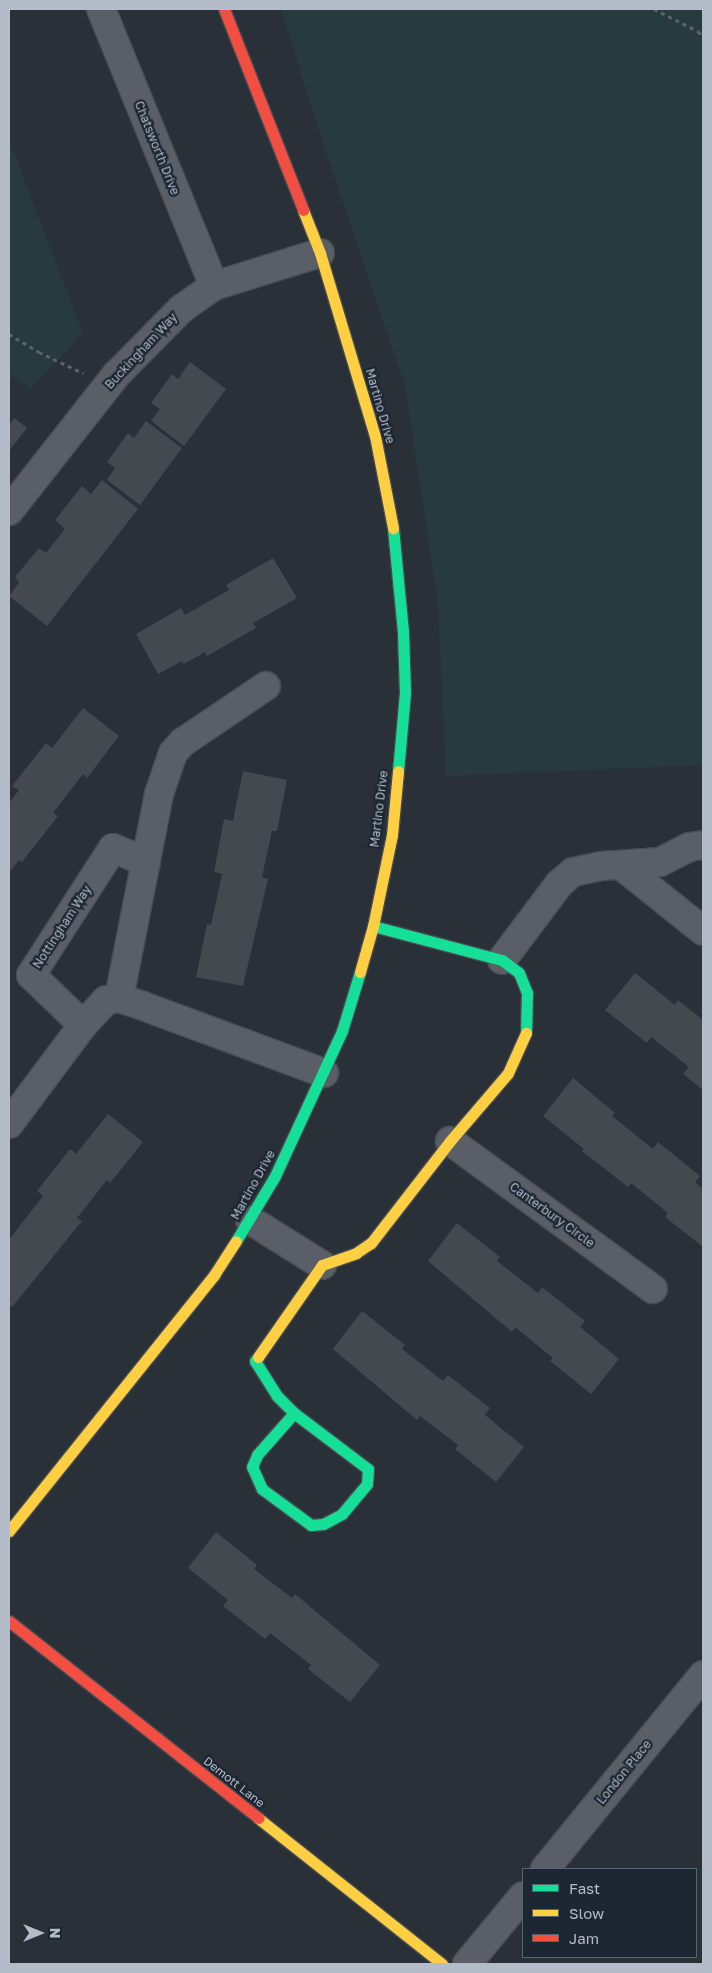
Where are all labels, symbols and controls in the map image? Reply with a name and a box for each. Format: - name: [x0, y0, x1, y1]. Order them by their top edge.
- street label: Chatsworth Drive: [132, 99, 182, 197]
- street label: Buckingham Way: [102, 310, 180, 392]
- street label: Martino Drive: [362, 367, 398, 445]
- street label: Martino Drive: [367, 770, 391, 848]
- street label: Nottingham Way: [30, 883, 94, 971]
- street label: Martino Drive: [228, 1148, 278, 1222]
- street label: Canterbury Circle: [507, 1179, 597, 1251]
- street label: London Place: [594, 1737, 654, 1807]
- street label: Demott Lane: [201, 1754, 267, 1810]
- legend: [522, 1868, 697, 1958]
- text: Fast: [569, 1879, 600, 1897]
- text: Slow: [569, 1904, 604, 1922]
- north arrow: [15, 1908, 65, 1958]
- text: N: [47, 1928, 64, 1938]
- text: Jam: [569, 1929, 599, 1947]

